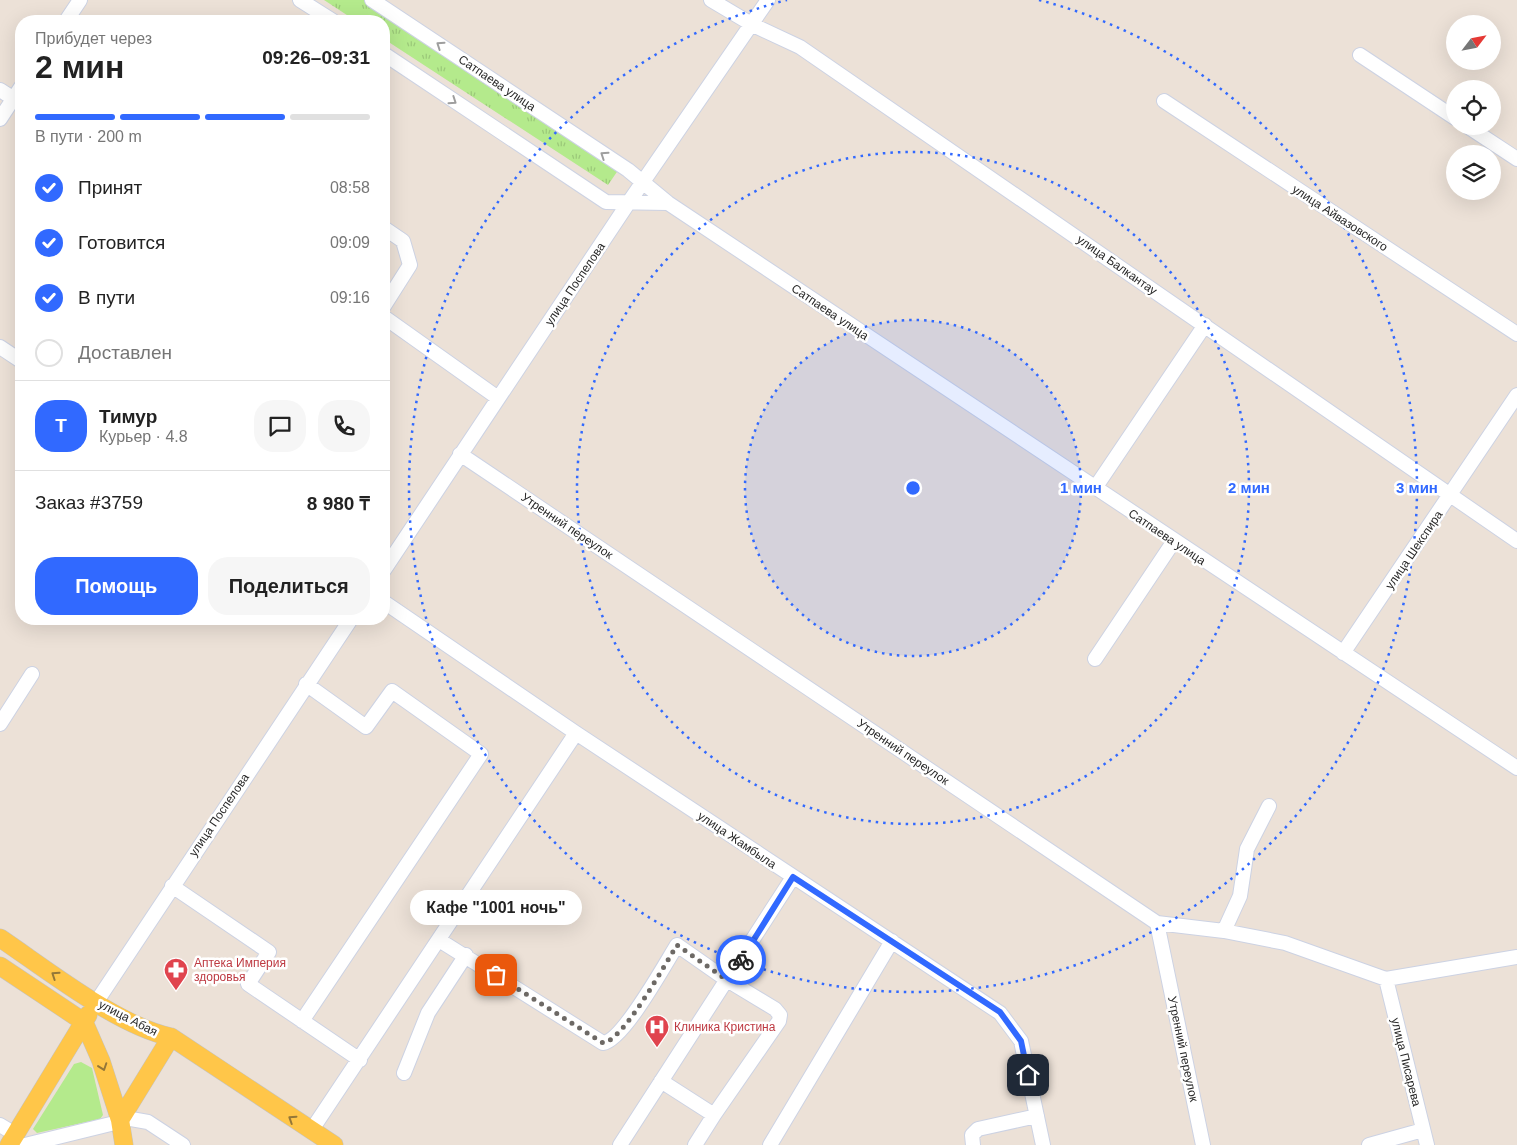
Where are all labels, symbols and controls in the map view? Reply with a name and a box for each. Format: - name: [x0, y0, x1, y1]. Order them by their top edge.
- north arrow: [1446, 15, 1501, 70]
- map controls: [1446, 15, 1501, 200]
- text: Прибудет через: [35, 30, 152, 47]
- one-way arrow: [436, 42, 446, 51]
- text: 09:26–09:31: [262, 47, 370, 68]
- text: 2 мин: [35, 49, 124, 85]
- street label: Сатпаева улица: [456, 52, 538, 114]
- button: locate: [1446, 80, 1501, 135]
- one-way arrow: [448, 94, 457, 104]
- text: В пути · 200 m: [35, 128, 142, 145]
- button: layers: [1446, 145, 1501, 200]
- one-way arrow: [601, 151, 610, 161]
- icon: check: [35, 174, 63, 202]
- text: Принят: [78, 177, 142, 198]
- text: 08:58: [330, 179, 370, 196]
- street label: улица Айвазовского: [1290, 182, 1391, 254]
- icon: check: [35, 229, 63, 257]
- text: Готовится: [78, 232, 165, 253]
- street label: улица Балкантау: [1074, 232, 1160, 298]
- text: 09:09: [330, 234, 370, 251]
- street label: улица Поспелова: [542, 240, 608, 328]
- street label: Сатпаева улица: [789, 281, 871, 343]
- icon: check: [35, 284, 63, 312]
- text: В пути: [78, 287, 135, 308]
- text: 09:16: [330, 289, 370, 306]
- text: Доставлен: [78, 342, 172, 363]
- button: chat: [254, 400, 306, 452]
- button: phone: [318, 400, 370, 452]
- text: Тимур: [99, 406, 157, 427]
- text: Т: [55, 415, 67, 436]
- text: Курьер · 4.8: [99, 428, 188, 445]
- centre of rings: [904, 479, 922, 497]
- text: 1 мин: [1060, 479, 1102, 496]
- text: 2 мин: [1228, 479, 1270, 496]
- text: 3 мин: [1396, 479, 1438, 496]
- street label: Утренний переулок: [518, 490, 616, 562]
- text: Заказ #3759: [35, 492, 143, 513]
- text: 8 980 ₸: [307, 493, 370, 514]
- street label: Сатпаева улица: [1126, 506, 1208, 568]
- street label: улица Шекспира: [1382, 508, 1446, 592]
- button: Помощь: [35, 557, 198, 615]
- button: Поделиться: [208, 557, 370, 615]
- street label: Утренний переулок: [854, 716, 952, 788]
- street label: улица Поспелова: [186, 771, 252, 859]
- street label: улица Жамбыла: [695, 809, 779, 872]
- callout: Кафе "1001 ночь": [410, 890, 582, 925]
- text: Кафе "1001 ночь": [426, 899, 566, 916]
- courier: [716, 935, 766, 985]
- icon: bike: [727, 946, 755, 974]
- pin: [475, 954, 517, 996]
- place label: Аптека Империя здоровья: [194, 956, 286, 984]
- pharmacy icon: Аптека Империя здоровья: [163, 957, 189, 991]
- icon: bag: [482, 961, 510, 989]
- one-way arrow: [52, 972, 61, 981]
- street label: Утренний переулок: [1165, 995, 1201, 1104]
- street label: улица Абая: [96, 997, 160, 1039]
- hospital icon: Клиника Кристина: [644, 1014, 670, 1048]
- street label: улица Писарева: [1388, 1016, 1424, 1108]
- place label: Клиника Кристина: [674, 1020, 776, 1034]
- pin: [1007, 1054, 1049, 1096]
- icon: home: [1014, 1061, 1042, 1089]
- one-way arrow: [97, 1062, 107, 1071]
- one-way arrow: [289, 1116, 298, 1125]

